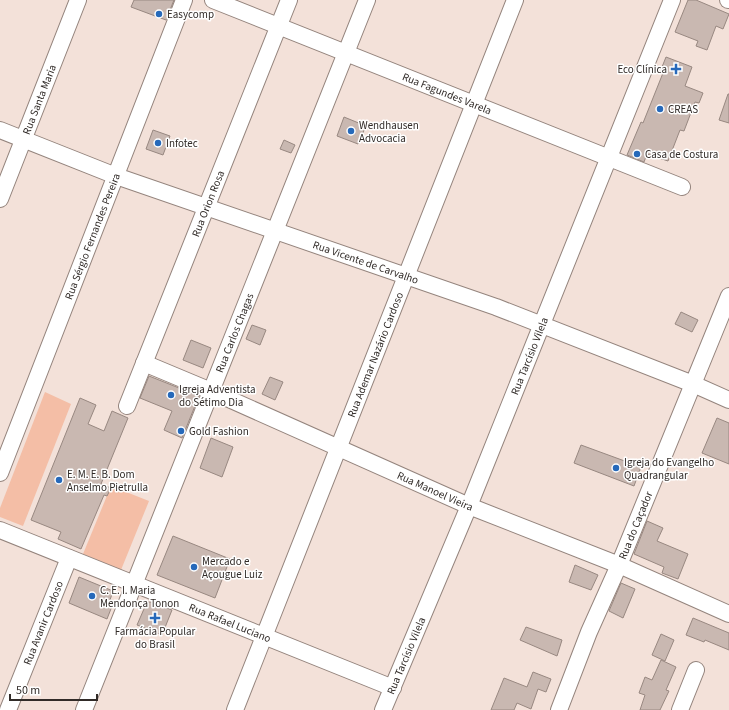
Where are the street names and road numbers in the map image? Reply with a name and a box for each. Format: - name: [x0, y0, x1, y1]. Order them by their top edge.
- street label: Rua Santa Maria: [19, 62, 60, 137]
- street label: Rua Fagundes Varela: [400, 69, 494, 118]
- street label: Rua Orion Rosa: [188, 168, 228, 239]
- street label: Rua Sérgio Fernandes Pereira: [61, 171, 123, 302]
- street label: Rua Vicente de Carvalho: [311, 237, 421, 287]
- street label: Rua Carlos Chagas: [212, 290, 257, 375]
- street label: Rua Ademar Nazário Cardoso: [344, 290, 407, 420]
- street label: Rua Tarcísio Vilela: [507, 315, 552, 397]
- street label: Rua Manoel Vieira: [395, 467, 475, 514]
- street label: Rua do Caçador: [615, 489, 656, 562]
- street label: Rua Avanir Cardoso: [19, 578, 67, 667]
- street label: Rua Rafael Luciano: [187, 599, 273, 646]
- street label: Rua Tarcísio Vilela: [383, 615, 429, 697]

